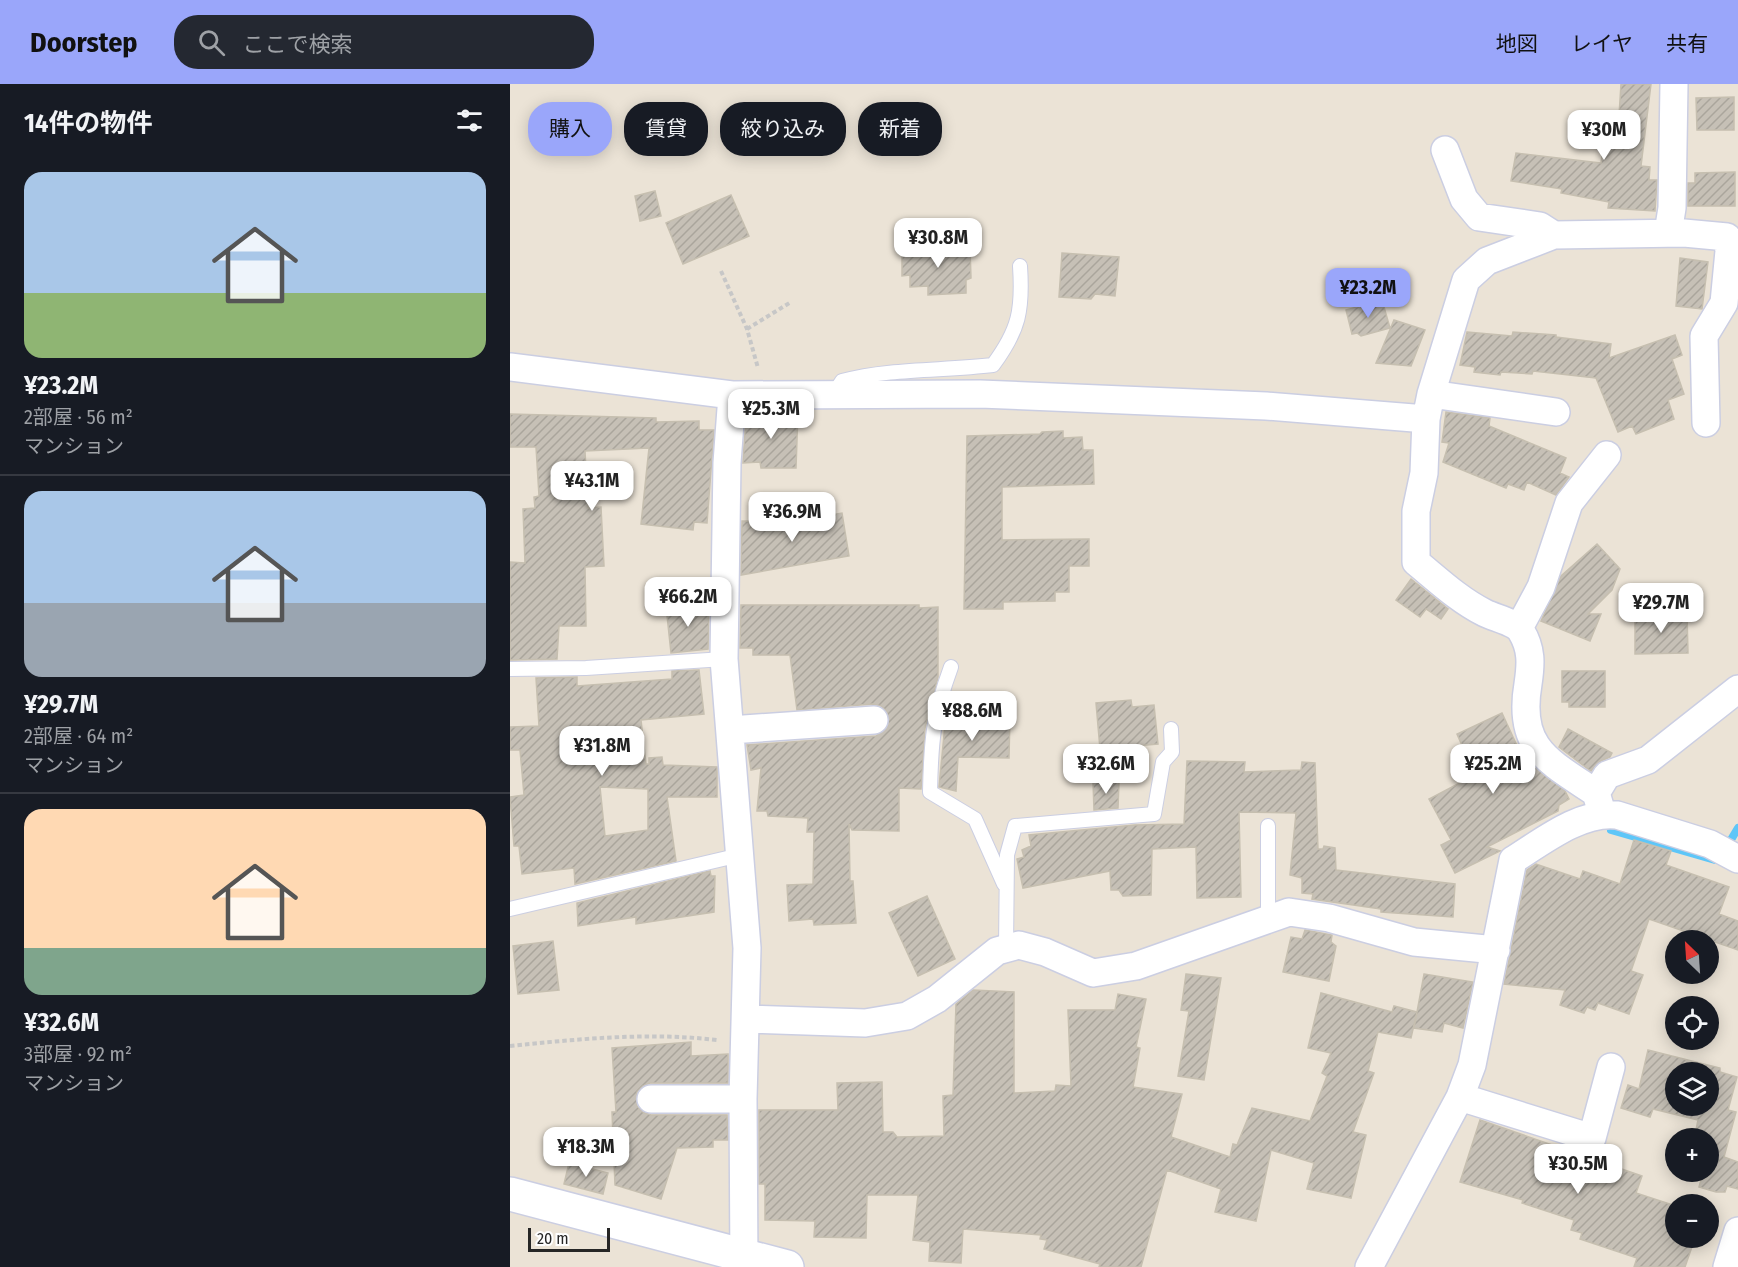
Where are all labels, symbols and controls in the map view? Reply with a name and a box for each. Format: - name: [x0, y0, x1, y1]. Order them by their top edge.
- search box: [174, 15, 594, 69]
- text: Doorstep: [30, 26, 138, 59]
- icon: search: [195, 26, 228, 59]
- text: ここで検索: [243, 31, 353, 58]
- text: 地図: [1496, 31, 1538, 57]
- text: レイヤ: [1571, 31, 1633, 57]
- text: 共有: [1666, 31, 1708, 57]
- chip: 購入: [528, 102, 612, 156]
- chip: 賃貸: [624, 102, 708, 156]
- chip: 絞り込み: [720, 102, 846, 156]
- chip: 新着: [858, 102, 942, 156]
- icon: filters: [453, 104, 486, 137]
- text: 14件の物件: [24, 108, 152, 139]
- pin: ¥30M: [1568, 110, 1640, 161]
- text: ¥30M: [1582, 117, 1626, 141]
- icon: home: [201, 211, 309, 319]
- pin: ¥30.8M: [889, 218, 987, 269]
- text: ¥30.8M: [908, 225, 968, 249]
- pin: ¥23.2M: [1319, 268, 1417, 319]
- text: ¥23.2M: [1340, 275, 1397, 299]
- text: ¥23.2M: [24, 370, 98, 401]
- pin: ¥25.3M: [722, 389, 820, 440]
- text: ¥25.3M: [742, 396, 800, 420]
- text: 2部屋 · 56 m²: [24, 405, 133, 429]
- text: マンション: [24, 434, 124, 458]
- pin: ¥43.1M: [543, 461, 641, 512]
- text: ¥43.1M: [565, 468, 619, 492]
- pin: ¥36.9M: [743, 492, 841, 543]
- text: ¥36.9M: [763, 499, 821, 523]
- icon: home: [201, 530, 309, 638]
- pin: ¥66.2M: [639, 577, 737, 628]
- pin: ¥29.7M: [1612, 583, 1710, 634]
- text: ¥66.2M: [659, 584, 717, 608]
- text: ¥29.7M: [1632, 590, 1690, 614]
- text: ¥29.7M: [24, 689, 98, 720]
- pin: ¥88.6M: [923, 691, 1021, 742]
- text: ¥88.6M: [942, 698, 1002, 722]
- text: 2部屋 · 64 m²: [24, 724, 133, 748]
- pin: ¥31.8M: [553, 726, 651, 777]
- text: ¥31.8M: [573, 733, 631, 757]
- pin: ¥32.6M: [1057, 744, 1155, 795]
- pin: ¥25.2M: [1444, 744, 1542, 795]
- text: ¥32.6M: [1077, 751, 1135, 775]
- text: ¥25.2M: [1464, 751, 1522, 775]
- text: マンション: [24, 753, 124, 777]
- icon: home: [201, 848, 309, 956]
- north arrow: [1665, 930, 1719, 984]
- map controls: [1665, 930, 1719, 1248]
- button: locate: [1665, 996, 1719, 1050]
- text: ¥32.6M: [24, 1007, 99, 1038]
- text: 3部屋 · 92 m²: [24, 1042, 132, 1066]
- button: layers: [1665, 1062, 1719, 1116]
- text: マンション: [24, 1071, 124, 1095]
- pin: ¥18.3M: [537, 1127, 635, 1178]
- button: +: [1665, 1128, 1719, 1182]
- text: ¥18.3M: [557, 1134, 615, 1158]
- pin: ¥30.5M: [1529, 1144, 1627, 1195]
- text: ¥30.5M: [1548, 1151, 1608, 1175]
- button: −: [1665, 1194, 1719, 1248]
- scale bar: [528, 1225, 610, 1252]
- text: 20 m: [537, 1229, 568, 1248]

